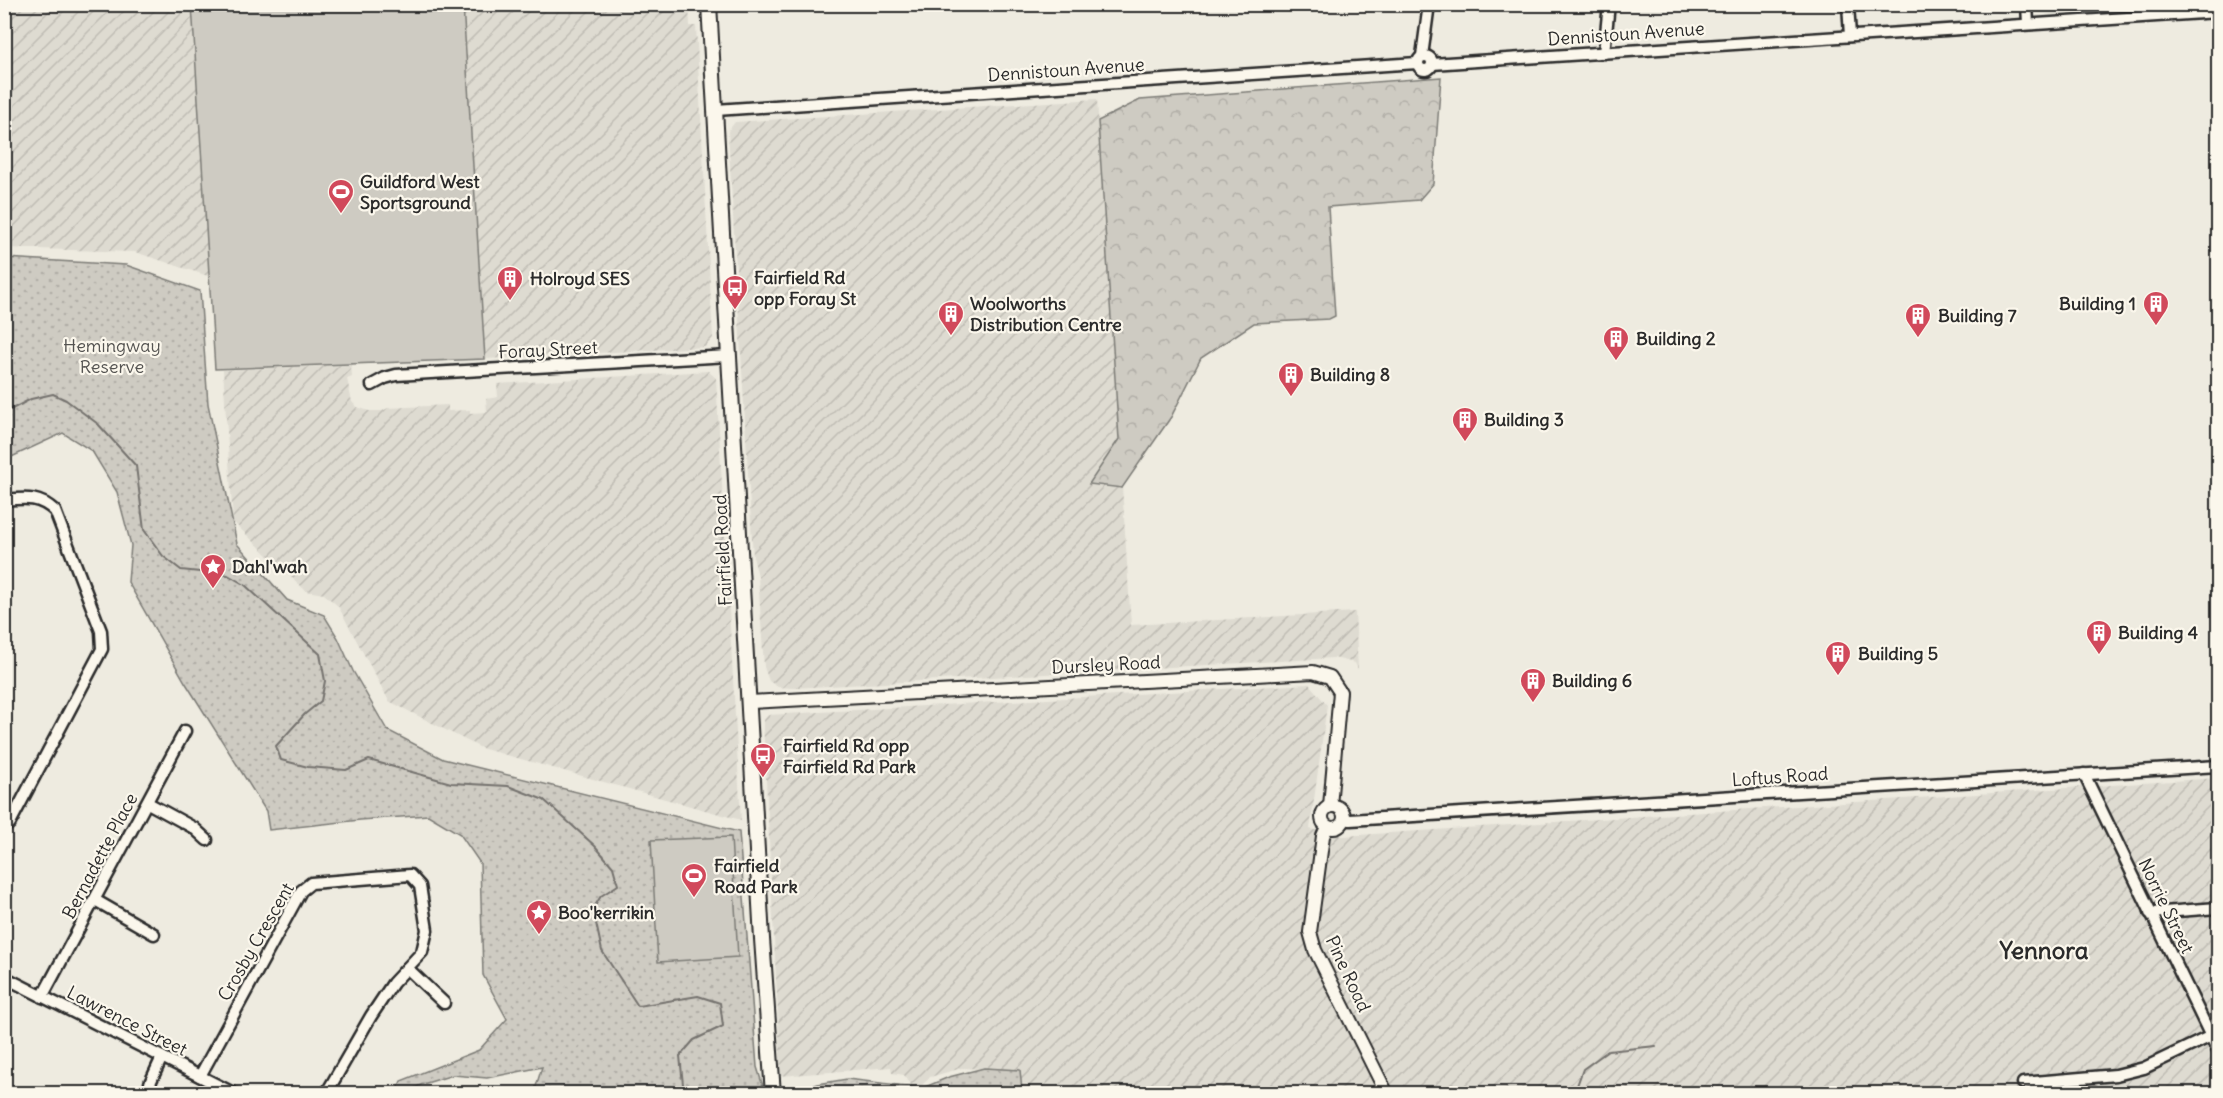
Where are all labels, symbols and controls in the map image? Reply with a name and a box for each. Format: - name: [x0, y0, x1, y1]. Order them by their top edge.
- street label: Dennistoun Avenue: [1547, 17, 1705, 50]
- street label: Dennistoun Avenue: [987, 53, 1145, 86]
- place label: Guildford West Sportsground: [360, 170, 481, 214]
- sports icon: Guildford West Sportsground: [326, 177, 356, 215]
- building icon: Holroyd SES: [495, 264, 525, 302]
- place label: Fairfield Rd opp Foray St: [754, 266, 857, 310]
- place label: Holroyd SES: [530, 267, 630, 290]
- bus stop icon: Fairfield Rd opp Foray St: [720, 273, 750, 311]
- building icon: Building 1: [2141, 289, 2171, 327]
- place label: Woolworths Distribution Centre: [970, 292, 1122, 336]
- place label: Building 1: [2059, 292, 2136, 315]
- building icon: Woolworths Distribution Centre: [936, 299, 966, 337]
- building icon: Building 7: [1903, 301, 1933, 339]
- place label: Building 7: [1938, 304, 2017, 327]
- building icon: Building 2: [1601, 324, 1631, 362]
- place label: Building 2: [1636, 327, 1716, 350]
- park label: Hemingway Reserve: [63, 334, 161, 378]
- street label: Foray Street: [498, 335, 598, 364]
- building icon: Building 8: [1276, 360, 1306, 398]
- place label: Building 8: [1310, 363, 1390, 386]
- building icon: Building 3: [1450, 405, 1480, 443]
- place label: Building 3: [1484, 408, 1564, 431]
- street label: Fairfield Road: [708, 493, 737, 606]
- place icon: Dahl'wah: [198, 552, 228, 590]
- place label: Dahl'wah: [232, 555, 308, 578]
- building icon: Building 4: [2084, 618, 2114, 656]
- place label: Building 4: [2118, 621, 2199, 644]
- building icon: Building 5: [1823, 639, 1853, 677]
- place label: Building 5: [1858, 642, 1938, 665]
- street label: Dursley Road: [1051, 650, 1162, 679]
- building icon: Building 6: [1518, 666, 1548, 704]
- place label: Building 6: [1552, 669, 1632, 692]
- place label: Fairfield Rd opp Fairfield Rd Park: [783, 734, 916, 778]
- bus stop icon: Fairfield Rd opp Fairfield Rd Park: [748, 741, 778, 779]
- street label: Loftus Road: [1731, 762, 1829, 791]
- street label: Bernadette Place: [57, 789, 142, 923]
- place label: Fairfield Road Park: [714, 854, 798, 898]
- street label: Norrie Street: [2134, 854, 2199, 957]
- sports icon: Fairfield Road Park: [679, 861, 709, 899]
- street label: Crosby Crescent: [212, 878, 299, 1005]
- place icon: Boo'kerrikin: [524, 898, 554, 936]
- place label: Boo'kerrikin: [558, 901, 655, 924]
- street label: Pine Road: [1321, 932, 1376, 1016]
- district label: Yennora: [1999, 935, 2089, 965]
- street label: Lawrence Street: [63, 980, 191, 1061]

